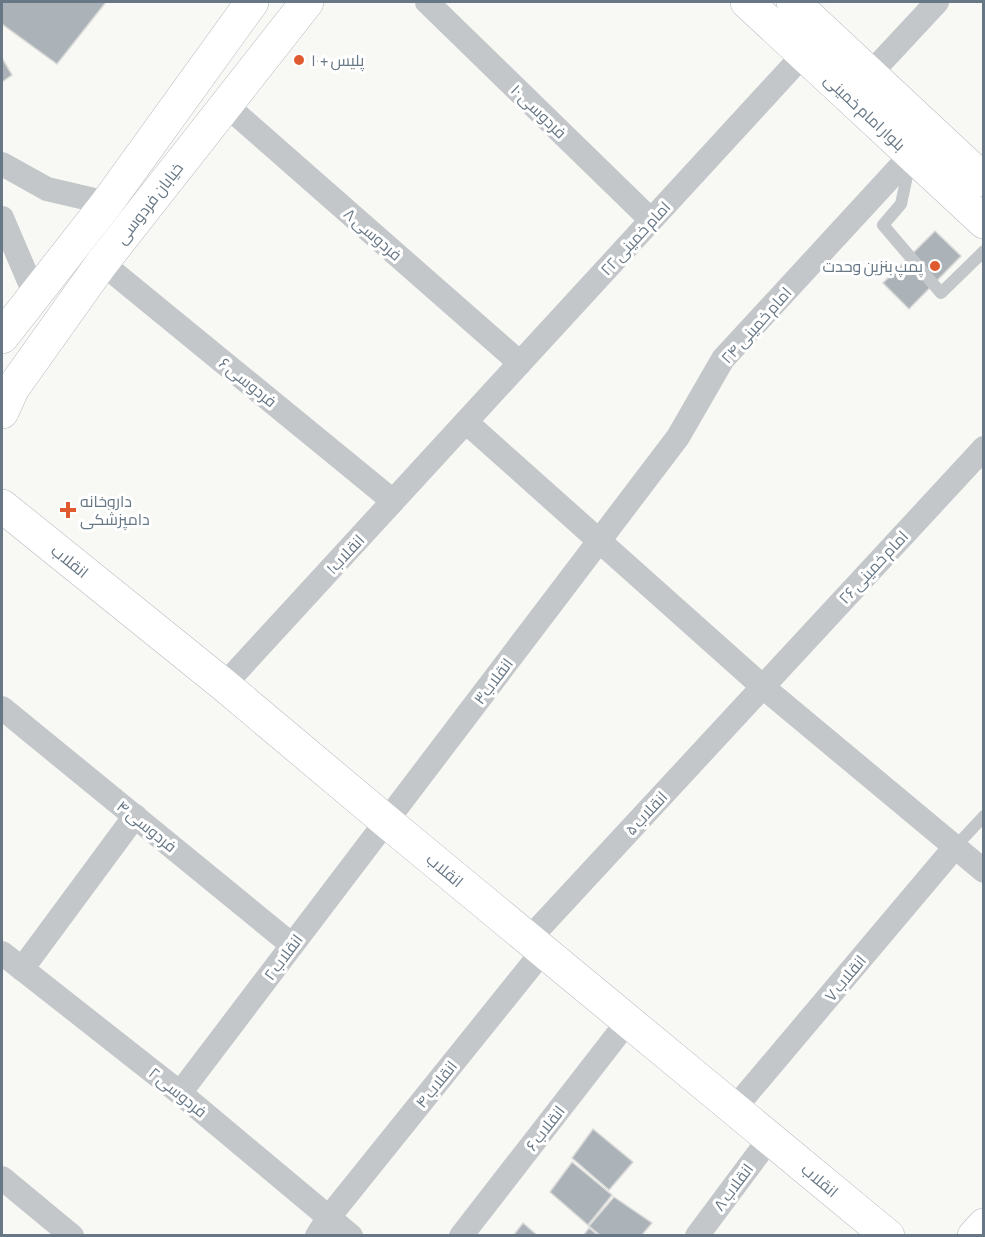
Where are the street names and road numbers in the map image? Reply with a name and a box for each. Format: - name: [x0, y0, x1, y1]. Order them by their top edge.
- street label: بلوار امام خمینی: [819, 70, 909, 156]
- street label: فردوسی ۱۰: [506, 80, 570, 143]
- street label: خیابان فردوسی: [112, 159, 188, 249]
- street label: امام خمینی ۲۲: [596, 198, 676, 280]
- street label: فردوسی ۸: [339, 204, 406, 265]
- street label: امام خمینی ۲۴: [717, 283, 797, 369]
- street label: فردوسی ۶: [215, 354, 280, 412]
- street label: امام خمینی ۲۶: [835, 527, 913, 609]
- street label: انقلاب۱: [322, 531, 368, 578]
- street label: انقلاب: [47, 541, 92, 582]
- street label: انقلاب۳: [470, 654, 517, 708]
- street label: انقلاب ۵: [621, 787, 671, 839]
- street label: فردوسی ۴: [112, 797, 180, 857]
- street label: انقلاب: [422, 850, 467, 891]
- street label: انقلاب ۲: [260, 930, 307, 984]
- street label: انقلاب ۷: [821, 951, 870, 1005]
- street label: انقلاب ۴: [412, 1057, 461, 1112]
- street label: فردوسی ۲: [144, 1063, 210, 1122]
- street label: انقلاب ۶: [522, 1102, 569, 1155]
- street label: انقلاب ۸: [709, 1160, 757, 1215]
- street label: انقلاب: [797, 1160, 842, 1201]

